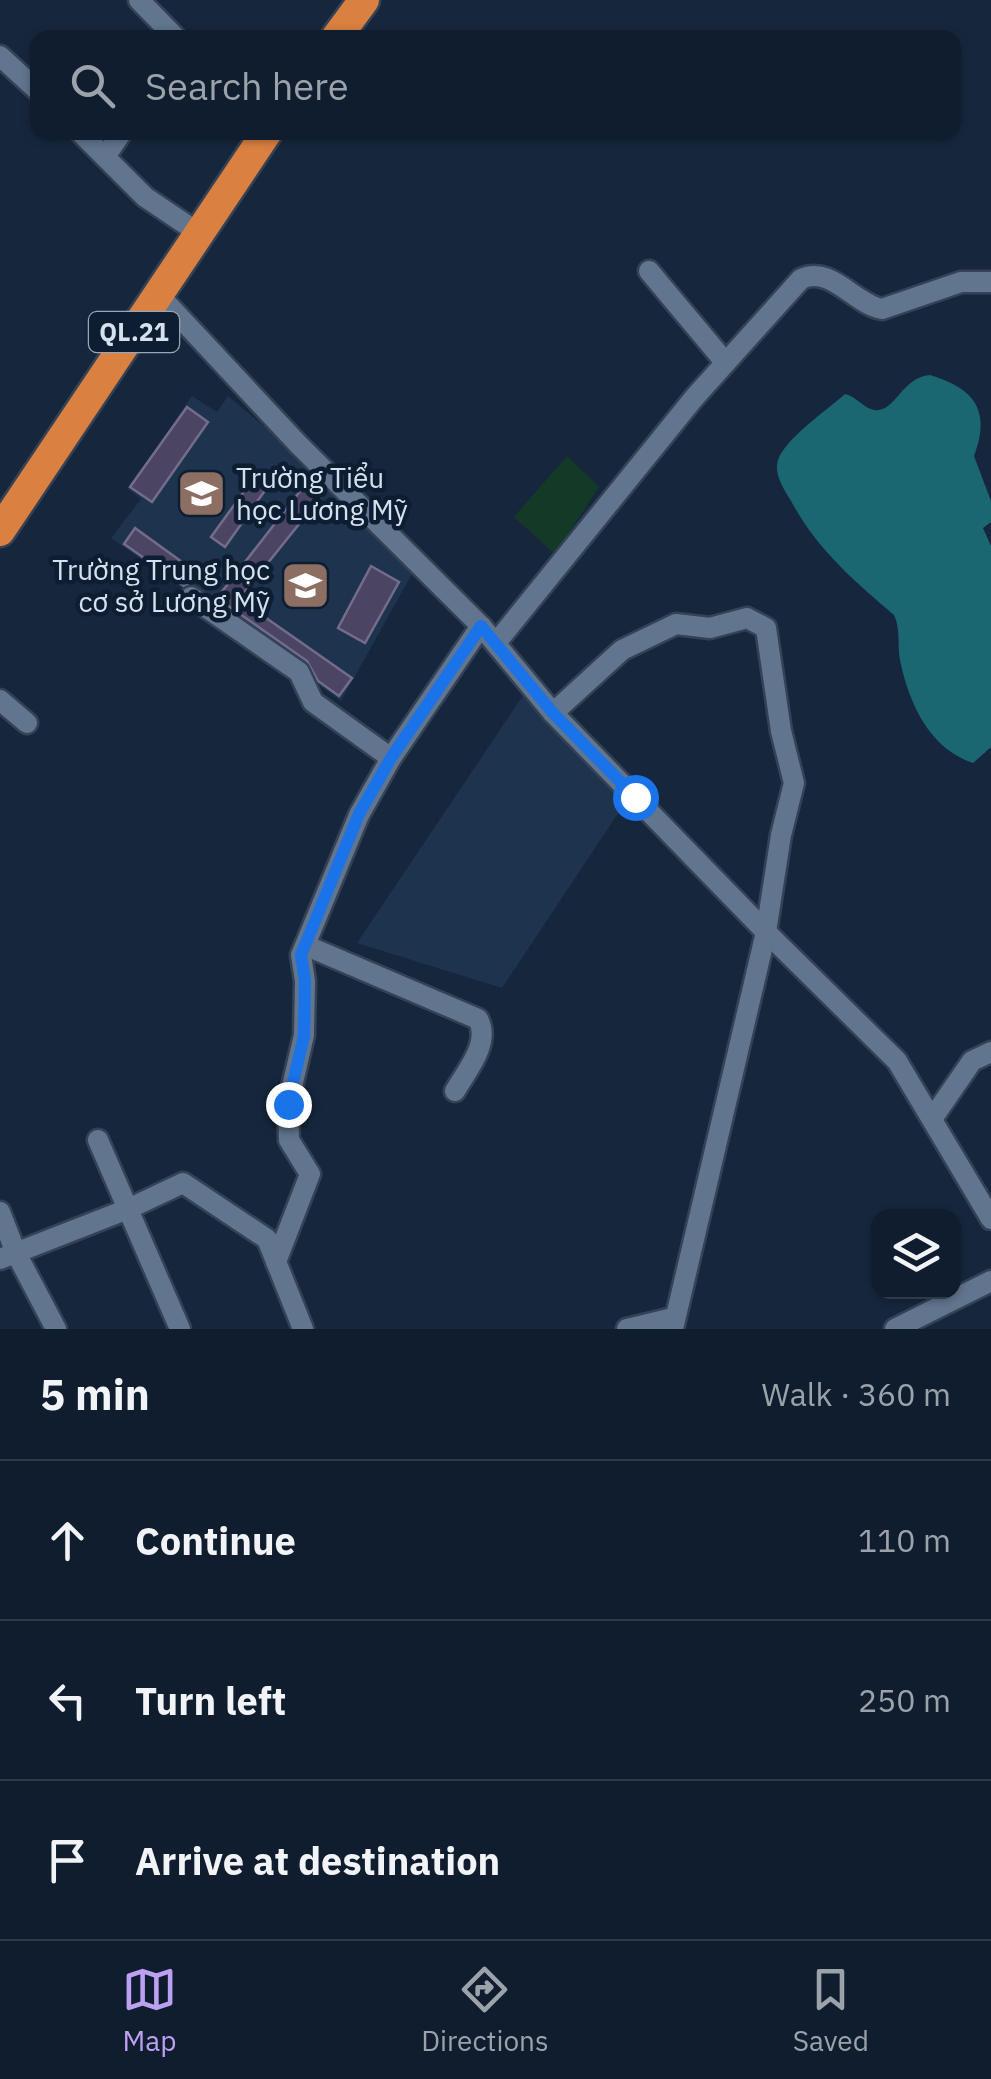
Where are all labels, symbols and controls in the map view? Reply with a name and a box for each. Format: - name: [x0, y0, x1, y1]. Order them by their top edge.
- search box: [30, 30, 961, 140]
- icon: search: [65, 58, 120, 113]
- text: Search here: [145, 61, 349, 110]
- road number: QL.21: [89, 312, 179, 352]
- place label: Trường Tiểu học Lương Mỹ: [236, 459, 408, 528]
- school or university icon: Trường Tiểu học Lương Mỹ: [175, 468, 227, 520]
- place label: Trường Trung học cơ sở Lương Mỹ: [52, 551, 270, 620]
- school or university icon: Trường Trung học cơ sở Lương Mỹ: [279, 560, 331, 612]
- route start: [613, 775, 659, 821]
- route end: [266, 1082, 312, 1128]
- map controls: [871, 1209, 961, 1299]
- button: layers: [871, 1209, 961, 1299]
- text: 5 min: [40, 1367, 150, 1422]
- text: Walk · 360 m: [762, 1373, 951, 1415]
- icon: ahead: [40, 1513, 95, 1568]
- text: Continue: [135, 1516, 296, 1565]
- text: 110 m: [858, 1519, 951, 1561]
- icon: left: [40, 1673, 95, 1728]
- text: Turn left: [135, 1676, 286, 1725]
- text: 250 m: [858, 1679, 951, 1721]
- icon: arrive: [40, 1833, 95, 1888]
- text: Arrive at destination: [135, 1836, 500, 1885]
- tab: Map: [122, 1962, 177, 2059]
- tab: Directions: [421, 1962, 549, 2059]
- tab: Saved: [793, 1962, 869, 2059]

